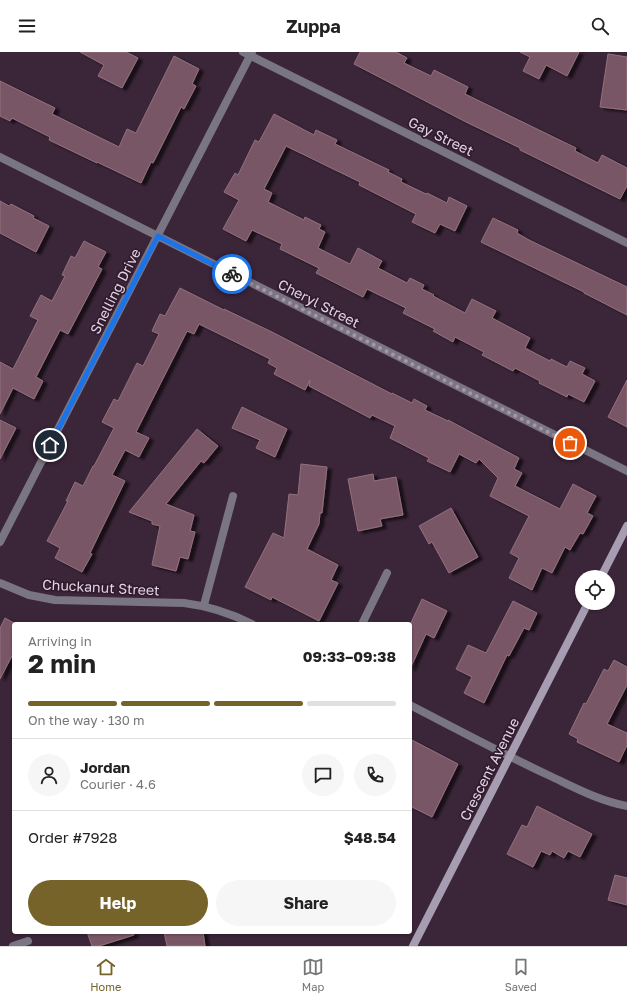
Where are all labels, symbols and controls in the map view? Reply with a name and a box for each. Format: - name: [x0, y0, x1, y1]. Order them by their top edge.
- icon: menu: [16, 15, 38, 37]
- text: Zuppa: [286, 15, 341, 37]
- icon: search: [589, 15, 611, 37]
- street label: Gay Street: [406, 113, 476, 159]
- street label: Snelling Drive: [86, 245, 144, 337]
- courier: [212, 254, 252, 294]
- icon: bike: [221, 263, 243, 285]
- street label: Cheryl Street: [275, 275, 363, 331]
- pin: [553, 426, 587, 460]
- pin: [33, 428, 67, 462]
- icon: bag: [559, 432, 581, 454]
- icon: home: [39, 434, 61, 456]
- map controls: [575, 570, 615, 610]
- button: locate: [575, 570, 615, 610]
- street label: Chuckanut Street: [42, 575, 160, 599]
- text: Arriving in: [28, 633, 92, 649]
- text: 09:33–09:38: [303, 647, 396, 665]
- text: 2 min: [28, 648, 96, 679]
- text: On the way · 130 m: [28, 712, 145, 728]
- street label: Crescent Avenue: [456, 715, 522, 823]
- button: person: [28, 754, 70, 796]
- button: chat: [302, 754, 344, 796]
- button: phone: [354, 754, 396, 796]
- text: Jordan: [80, 758, 130, 776]
- text: Courier · 4.6: [80, 776, 156, 792]
- text: Order #7928: [28, 828, 117, 846]
- text: $48.54: [344, 828, 396, 846]
- button: Help: [28, 880, 208, 926]
- button: Share: [216, 880, 396, 926]
- tab: Home: [90, 956, 121, 993]
- tab: Map: [302, 956, 324, 993]
- tab: Saved: [505, 956, 537, 993]

